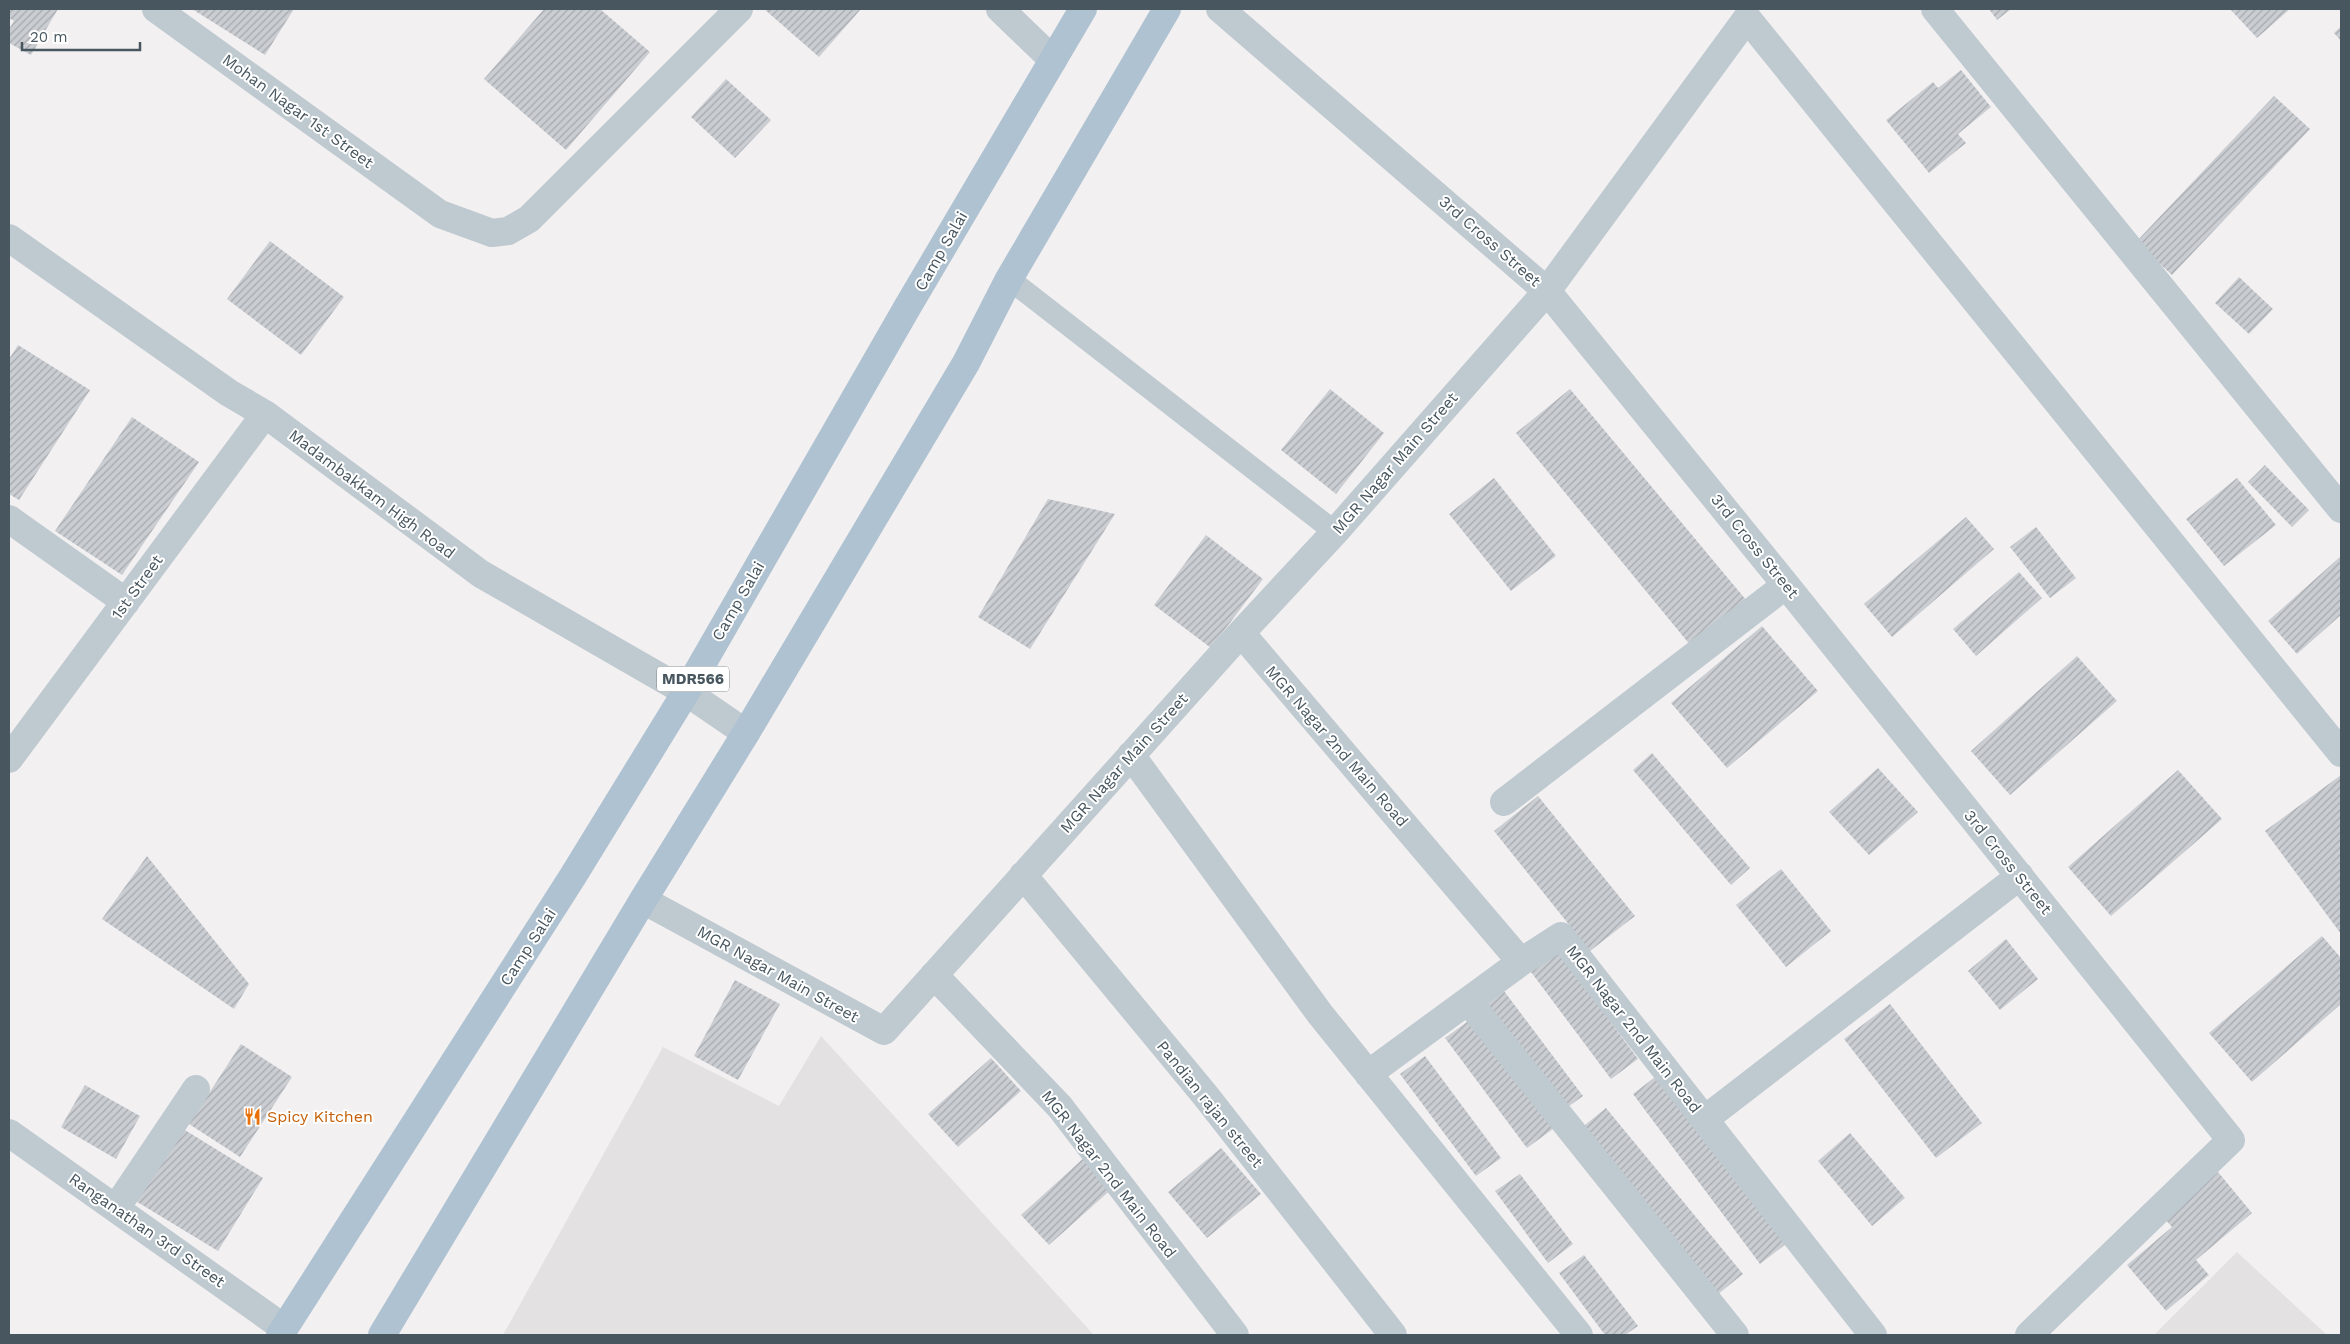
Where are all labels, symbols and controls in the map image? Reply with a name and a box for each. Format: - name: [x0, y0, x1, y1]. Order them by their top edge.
- scale bar: [22, 20, 140, 52]
- text: 20 m: [30, 28, 68, 46]
- street label: Mohan Nagar 1st Street: [219, 50, 377, 172]
- street label: 3rd Cross Street: [1435, 192, 1545, 290]
- street label: Camp Salai: [911, 208, 971, 294]
- street label: MGR Nagar Main Street: [1328, 388, 1462, 538]
- street label: Madambakkam High Road: [285, 425, 459, 563]
- street label: 3rd Cross Street: [1707, 490, 1803, 602]
- street label: 1st Street: [107, 551, 167, 623]
- street label: Camp Salai: [708, 558, 768, 644]
- street label: MGR Nagar 2nd Main Road: [1262, 662, 1412, 830]
- road number: MDR566: [657, 666, 729, 692]
- street label: MGR Nagar Main Street: [1056, 689, 1192, 837]
- street label: 3rd Cross Street: [1960, 806, 2056, 918]
- street label: Camp Salai: [496, 905, 560, 989]
- street label: MGR Nagar Main Street: [694, 922, 862, 1026]
- street label: MGR Nagar 2nd Main Road: [1563, 941, 1705, 1117]
- street label: Pandian rajan street: [1153, 1037, 1267, 1172]
- street label: MGR Nagar 2nd Main Road: [1038, 1086, 1180, 1262]
- restaurant icon: Spicy Kitchen: [243, 1106, 263, 1126]
- place label: Spicy Kitchen: [267, 1107, 373, 1126]
- street label: Ranganathan 3rd Street: [65, 1169, 229, 1291]

